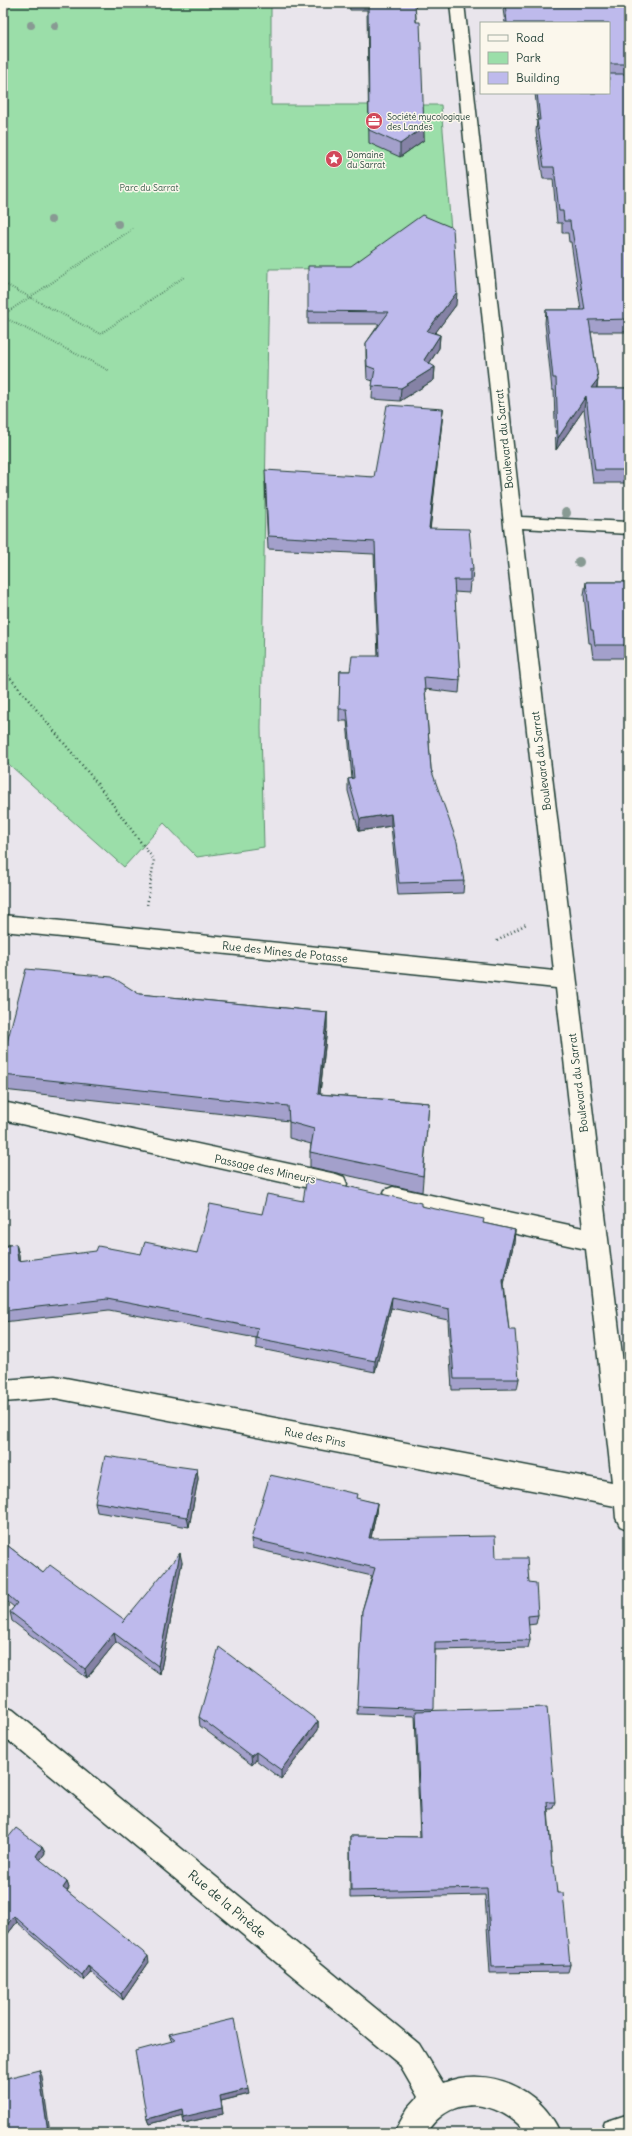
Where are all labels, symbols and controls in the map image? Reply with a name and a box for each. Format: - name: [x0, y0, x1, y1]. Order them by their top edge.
- legend: [480, 22, 610, 94]
- text: Road: [516, 30, 544, 45]
- text: Park: [516, 50, 541, 65]
- text: Building: [516, 70, 560, 85]
- office icon: Société mycologique des Landes: [364, 111, 384, 131]
- place label: Société mycologique des Landes: [387, 111, 470, 132]
- place icon: Domaine du Sarrat: [324, 149, 344, 169]
- place label: Domaine du Sarrat: [347, 149, 385, 170]
- park label: Parc du Sarrat: [120, 182, 178, 193]
- street label: Boulevard du Sarrat: [492, 388, 516, 489]
- street label: Boulevard du Sarrat: [528, 710, 554, 811]
- street label: Rue des Mines de Potasse: [221, 938, 349, 966]
- street label: Boulevard du Sarrat: [565, 1032, 591, 1133]
- street label: Passage des Mineurs: [213, 1151, 317, 1187]
- street label: Rue des Pins: [283, 1424, 347, 1450]
- street label: Rue de la Pinède: [184, 1866, 270, 1942]

